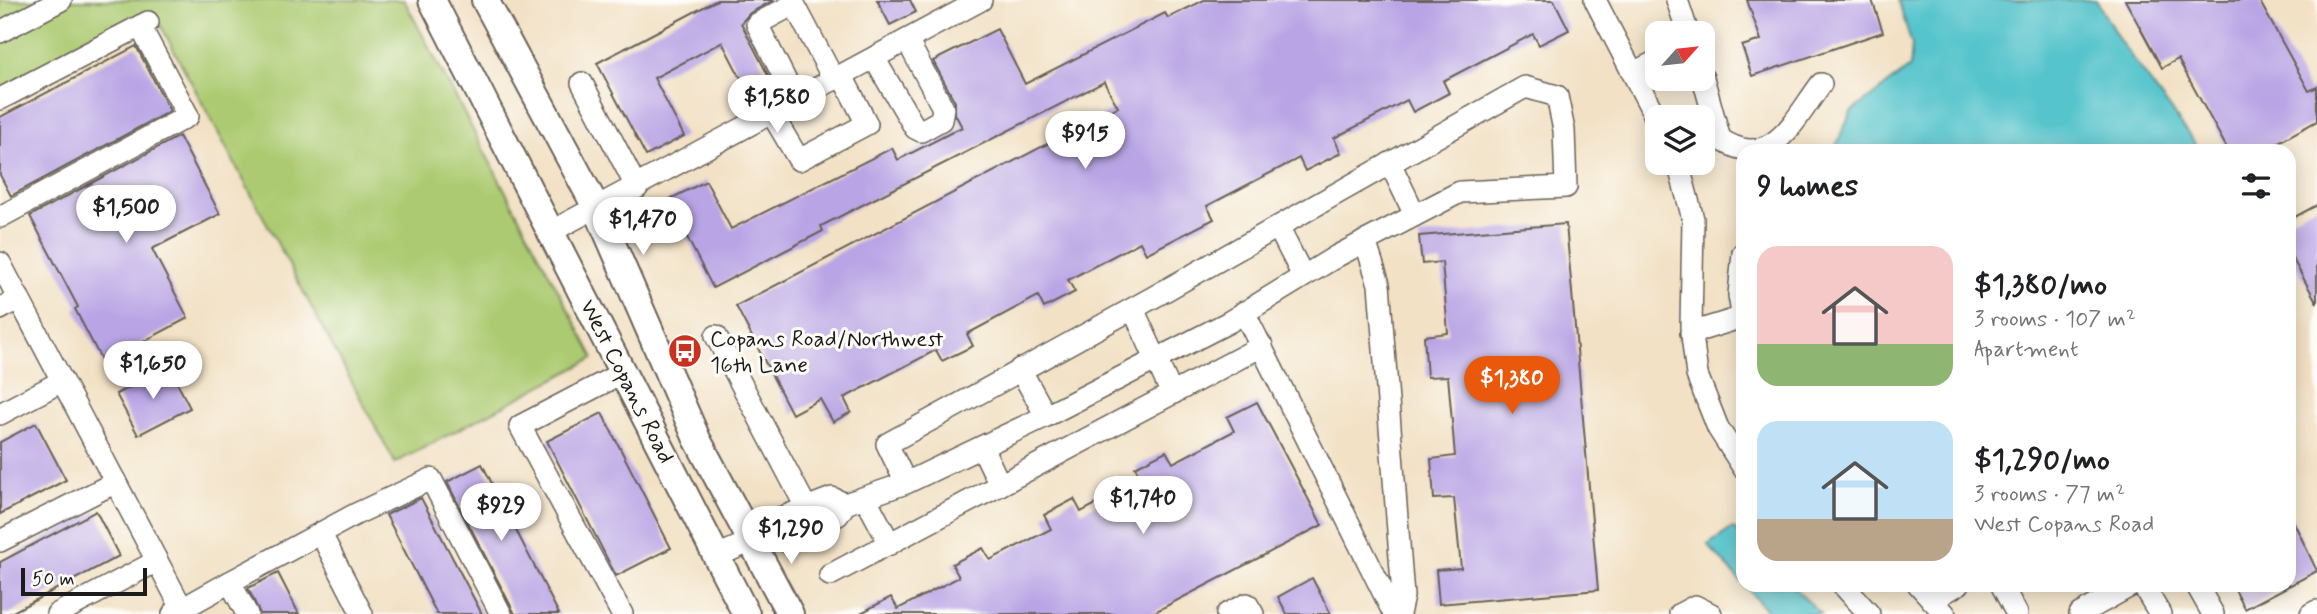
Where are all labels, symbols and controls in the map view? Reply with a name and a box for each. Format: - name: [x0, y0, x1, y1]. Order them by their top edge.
- north arrow: [1645, 21, 1715, 91]
- map controls: [1645, 21, 1715, 175]
- pin: $1,580: [720, 76, 834, 135]
- text: $1,580: [744, 83, 810, 113]
- button: layers: [1645, 105, 1715, 175]
- pin: $915: [1044, 111, 1126, 171]
- text: $915: [1061, 119, 1109, 149]
- text: 9 homes: [1757, 167, 1858, 206]
- icon: filters: [2237, 167, 2275, 205]
- pin: $1,500: [69, 186, 183, 245]
- text: $1,500: [92, 193, 160, 223]
- pin: $1,470: [586, 198, 700, 257]
- text: $1,470: [609, 205, 677, 235]
- text: $1,380/mo: [1974, 266, 2107, 305]
- icon: home: [1813, 274, 1897, 358]
- street label: West Copans Road: [572, 295, 680, 469]
- text: 3 rooms · 107 m²: [1974, 305, 2136, 335]
- place label: Copans Road/Northwest 16th Lane: [710, 325, 943, 381]
- bus stop icon: Copans Road/Northwest 16th Lane: [666, 332, 704, 370]
- text: Apartment: [1974, 335, 2079, 365]
- pin: $1,650: [96, 342, 210, 401]
- text: $1,650: [119, 349, 187, 379]
- pin: $1,380: [1455, 356, 1569, 416]
- text: $1,380: [1480, 364, 1544, 394]
- text: $1,290/mo: [1974, 441, 2110, 480]
- icon: home: [1813, 449, 1897, 533]
- pin: $1,740: [1086, 476, 1200, 536]
- text: 3 rooms · 77 m²: [1974, 480, 2125, 510]
- pin: $929: [460, 484, 542, 543]
- text: $1,740: [1110, 484, 1176, 514]
- text: $929: [476, 491, 526, 521]
- pin: $1,290: [734, 506, 848, 566]
- text: West Copans Road: [1974, 510, 2154, 540]
- text: $1,290: [758, 514, 824, 544]
- scale bar: [21, 565, 147, 597]
- text: 50 m: [32, 567, 75, 592]

